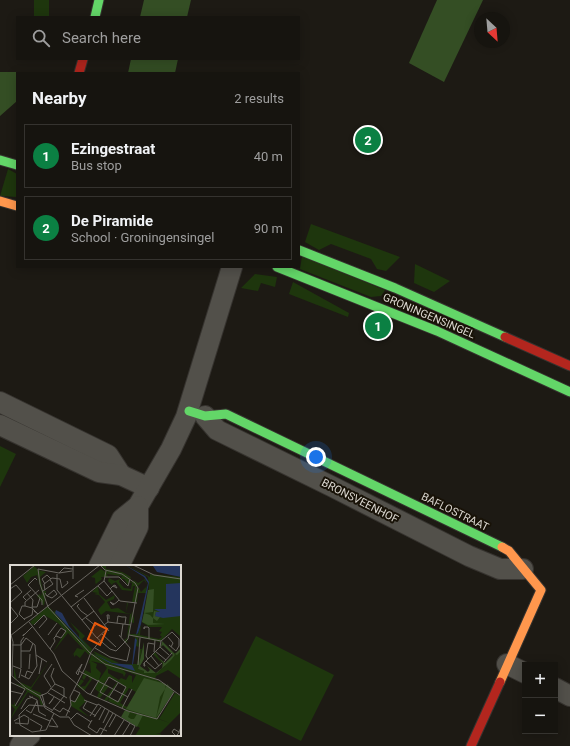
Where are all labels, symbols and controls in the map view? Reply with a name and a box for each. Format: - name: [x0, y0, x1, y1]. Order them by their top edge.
- north arrow: [474, 12, 510, 48]
- search box: [16, 16, 300, 60]
- icon: search: [30, 27, 52, 49]
- text: Search here: [62, 29, 141, 47]
- text: Nearby: [32, 88, 87, 108]
- text: 2 results: [234, 91, 284, 106]
- pin: 2: [355, 125, 381, 155]
- text: Ezingestraat: [71, 140, 155, 158]
- text: 1: [42, 149, 50, 164]
- text: 40 m: [254, 149, 283, 164]
- text: Bus stop: [71, 158, 122, 173]
- text: De Piramide: [71, 212, 153, 230]
- text: 2: [42, 221, 50, 236]
- text: 90 m: [254, 221, 283, 236]
- text: School · Groningensingel: [71, 230, 214, 245]
- street label: GRONINGENSINGEL: [381, 291, 477, 341]
- pin: 1: [365, 311, 391, 341]
- your location: [306, 447, 326, 467]
- street label: BRONSVEENHOF: [319, 476, 401, 526]
- street label: BAFLOSTRAAT: [419, 490, 491, 534]
- inset map: [10, 565, 181, 736]
- map controls: [522, 662, 558, 734]
- button: +: [522, 662, 558, 698]
- button: −: [522, 698, 558, 734]

